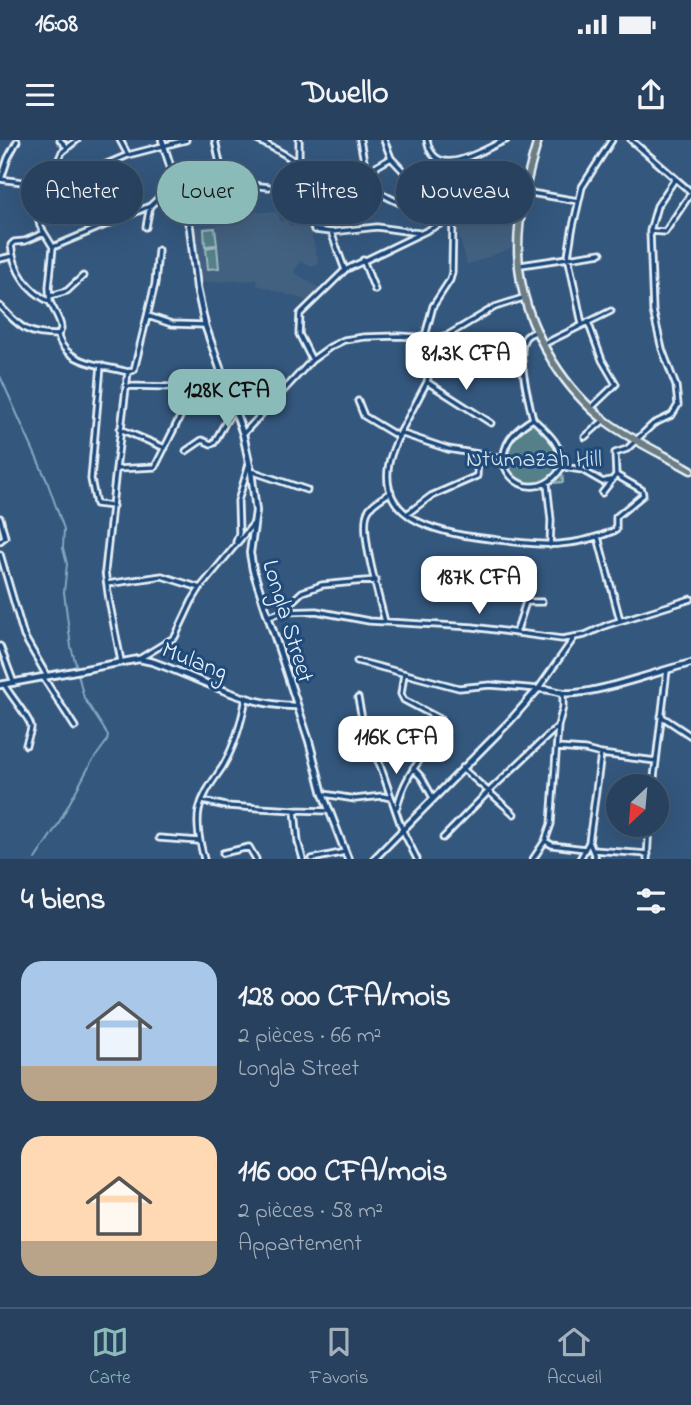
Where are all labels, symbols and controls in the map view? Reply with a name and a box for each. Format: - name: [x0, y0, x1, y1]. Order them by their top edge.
- text: 16:08: [35, 6, 78, 44]
- text: Dwello: [302, 71, 389, 118]
- icon: menu: [21, 76, 59, 114]
- icon: share: [632, 76, 670, 114]
- chip: Acheter: [21, 161, 143, 224]
- chip: Louer: [157, 161, 258, 224]
- chip: Filtres: [272, 161, 382, 224]
- chip: Nouveau: [396, 161, 534, 224]
- pin: 81.3K CFA: [386, 332, 546, 392]
- text: 81.3K CFA: [422, 338, 510, 371]
- pin: 128K CFA: [155, 370, 299, 429]
- text: 128K CFA: [184, 375, 270, 408]
- park label: Ntumazah Hill: [466, 443, 602, 478]
- street label: Longla Street: [251, 556, 322, 687]
- pin: 187K CFA: [407, 556, 551, 616]
- text: 187K CFA: [437, 562, 521, 595]
- street label: Mulang: [156, 634, 232, 691]
- pin: 116K CFA: [324, 716, 468, 776]
- text: 116K CFA: [354, 722, 438, 755]
- north arrow: [606, 774, 668, 836]
- map controls: [606, 774, 669, 837]
- text: 4 biens: [21, 879, 106, 923]
- icon: filters: [632, 882, 670, 920]
- text: 128 000 CFA/mois: [238, 976, 451, 1020]
- icon: home: [77, 989, 161, 1073]
- text: 2 pièces · 66 m²: [238, 1020, 381, 1053]
- text: Longla Street: [238, 1053, 359, 1086]
- text: 116 000 CFA/mois: [238, 1151, 447, 1195]
- icon: home: [77, 1164, 161, 1248]
- text: 2 pièces · 58 m²: [238, 1195, 383, 1228]
- text: Appartement: [238, 1228, 362, 1261]
- tab: Carte: [89, 1323, 131, 1392]
- tab: Favoris: [310, 1323, 368, 1392]
- tab: Accueil: [547, 1323, 602, 1392]

